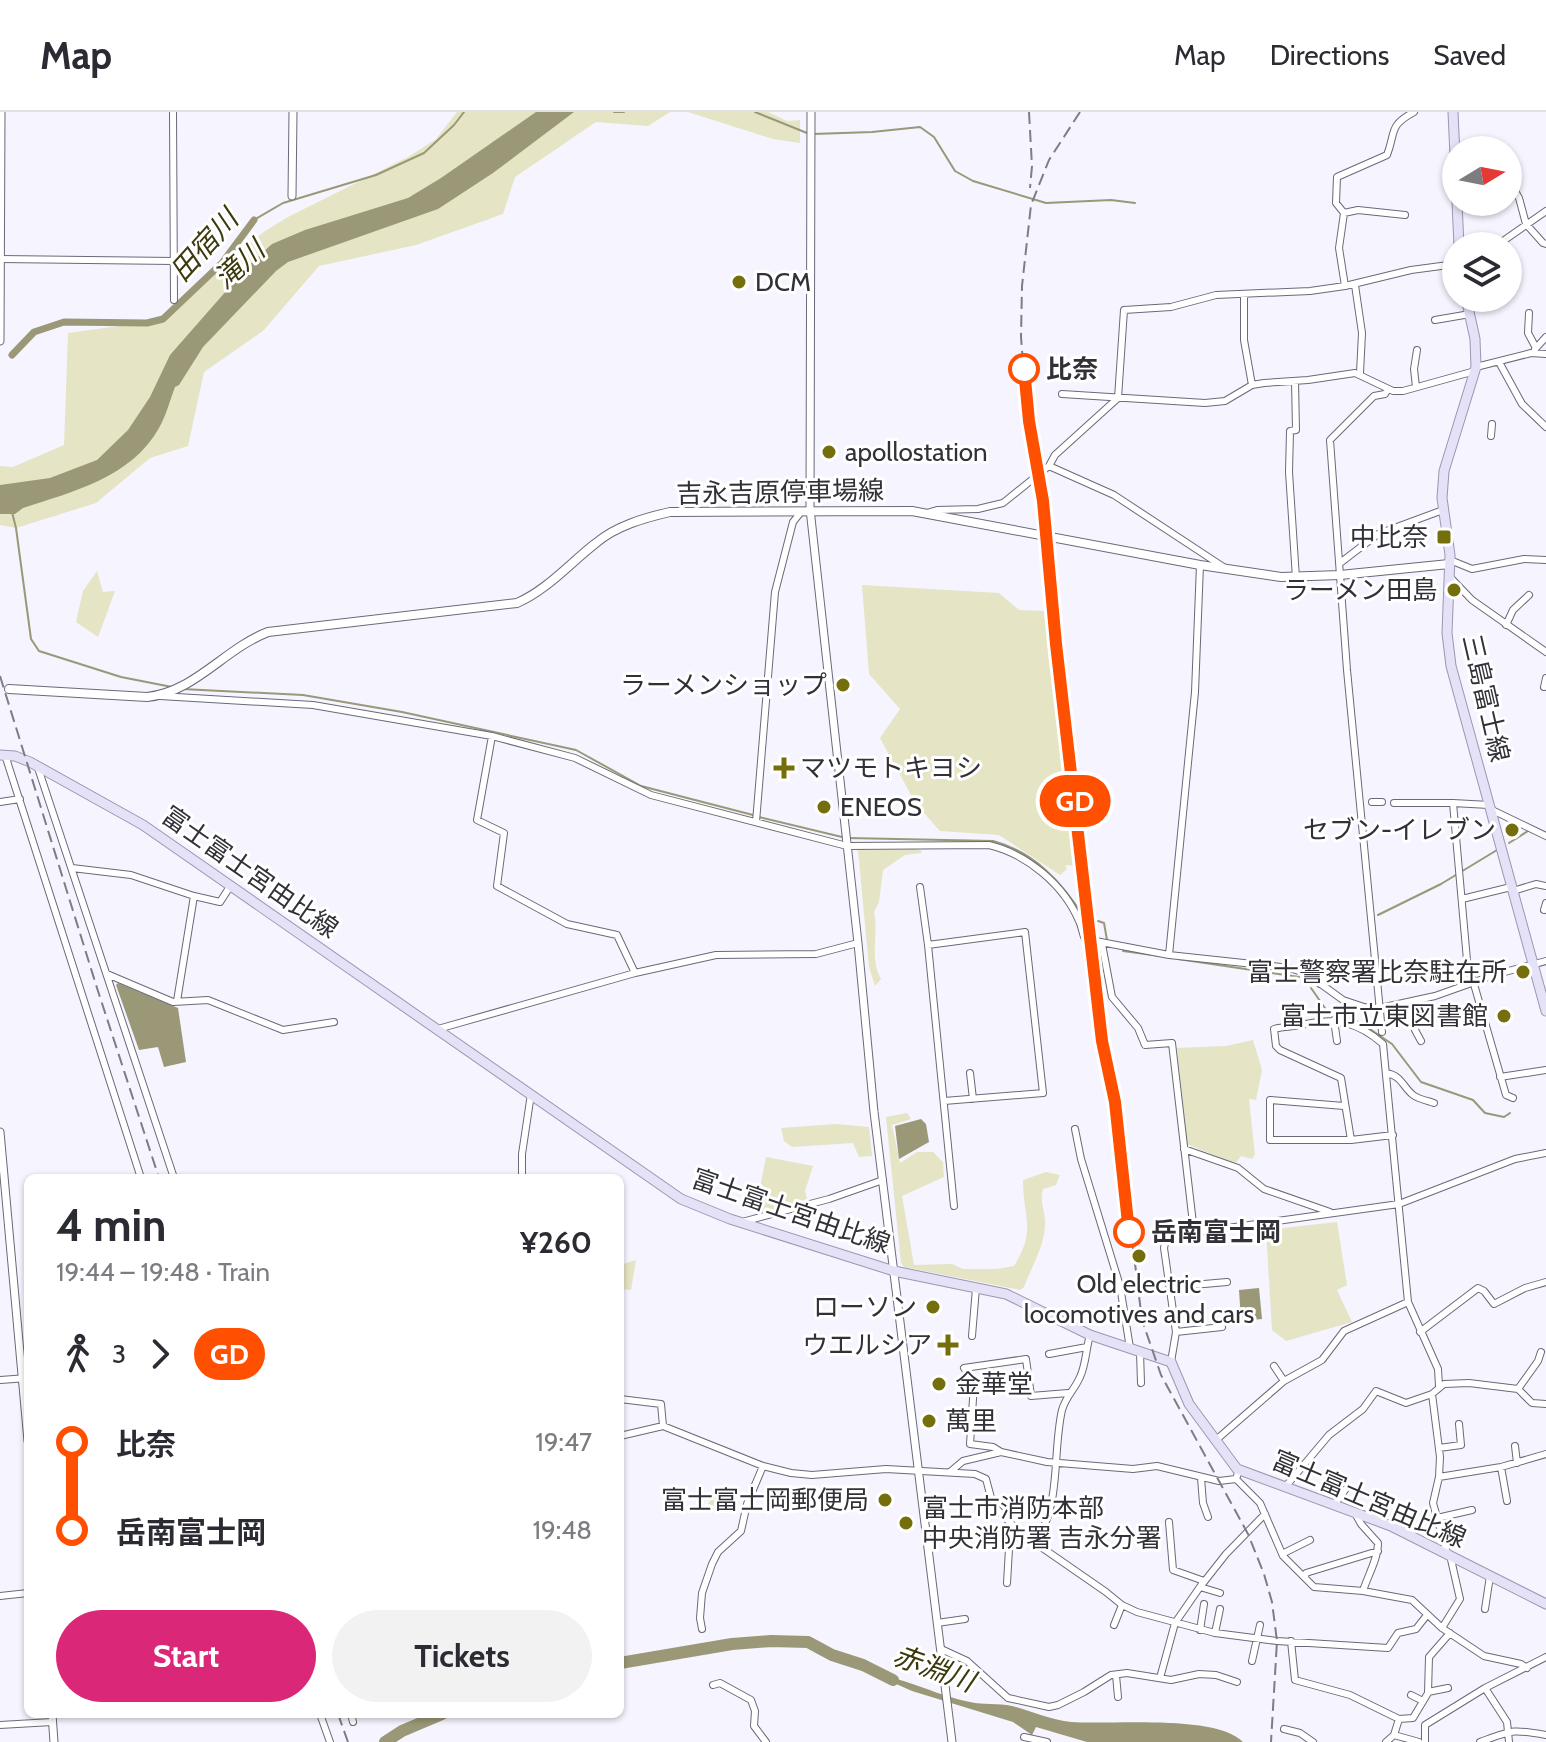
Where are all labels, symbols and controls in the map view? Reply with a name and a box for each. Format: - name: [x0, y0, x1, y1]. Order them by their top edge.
- text: Map: [40, 32, 112, 79]
- text: Map: [1174, 38, 1226, 72]
- text: Directions: [1270, 38, 1389, 72]
- text: Saved: [1433, 38, 1506, 72]
- north arrow: [1442, 136, 1522, 216]
- map controls: [1442, 136, 1522, 312]
- water label: 田宿川: [163, 200, 247, 288]
- water label: 滝川: [207, 231, 273, 295]
- button: layers: [1442, 232, 1522, 312]
- place label: DCM: [755, 266, 811, 298]
- marker: DCM: [730, 273, 748, 291]
- place label: 比奈: [1046, 353, 1098, 385]
- marker: 比奈: [1009, 354, 1039, 384]
- place label: apollostation: [845, 436, 988, 468]
- marker: apollostation: [820, 443, 838, 461]
- street label: 吉永吉原停車場線: [676, 474, 884, 510]
- place label: 中比奈: [1350, 521, 1428, 553]
- marker: 中比奈: [1435, 528, 1453, 546]
- place label: ラーメン田島: [1283, 574, 1438, 606]
- marker: ラーメン田島: [1445, 581, 1463, 599]
- street label: 三島富士線: [1456, 631, 1516, 765]
- place label: ラーメンショップ: [620, 669, 827, 701]
- marker: ラーメンショップ: [834, 676, 852, 694]
- place label: マツモトキヨシ: [800, 752, 982, 784]
- marker: マツモトキヨシ: [775, 759, 793, 777]
- line badge: GD: [1039, 775, 1111, 827]
- text: GD: [1056, 784, 1094, 818]
- place label: ENEOS: [840, 791, 922, 823]
- marker: ENEOS: [815, 798, 833, 816]
- street label: 富士富士宮由比線: [156, 799, 344, 945]
- place label: セブン-イレブン: [1303, 814, 1496, 846]
- marker: セブン-イレブン: [1503, 821, 1521, 839]
- place label: 富士警察署比奈駐在所: [1247, 956, 1507, 988]
- marker: 富士警察署比奈駐在所: [1514, 963, 1532, 981]
- place label: 富士市立東図書館: [1280, 1000, 1488, 1032]
- marker: 富士市立東図書館: [1495, 1007, 1513, 1025]
- street label: 富士富士宮由比線: [687, 1162, 895, 1260]
- text: 4 min: [56, 1199, 166, 1252]
- place label: 岳南富士岡: [1151, 1216, 1281, 1248]
- marker: 岳南富士岡: [1114, 1217, 1144, 1247]
- text: ¥260: [520, 1224, 592, 1261]
- marker: Old electric locomotives and cars: [1130, 1247, 1148, 1265]
- text: 19:44 – 19:48 · Train: [56, 1256, 270, 1288]
- place label: Old electric locomotives and cars: [1024, 1268, 1254, 1330]
- place label: ローソン: [813, 1291, 917, 1323]
- marker: ローソン: [924, 1298, 942, 1316]
- place label: ウエルシア: [802, 1329, 932, 1361]
- icon: walk: [56, 1332, 100, 1376]
- icon: forward: [138, 1332, 182, 1376]
- marker: ウエルシア: [939, 1336, 957, 1354]
- text: GD: [210, 1337, 249, 1371]
- text: 3: [112, 1338, 126, 1370]
- place label: 金華堂: [955, 1368, 1033, 1400]
- marker: 金華堂: [930, 1375, 948, 1393]
- place label: 萬里: [945, 1405, 997, 1437]
- marker: 萬里: [920, 1412, 938, 1430]
- text: 比奈: [116, 1426, 176, 1463]
- text: 19:47: [535, 1426, 592, 1458]
- street label: 富士富士宮由比線: [1267, 1444, 1471, 1554]
- place label: 富士富士岡郵便局: [661, 1484, 869, 1516]
- marker: 富士富士岡郵便局: [876, 1491, 894, 1509]
- place label: 富士市消防本部 中央消防署 吉永分署: [922, 1492, 1162, 1554]
- text: 岳南富士岡: [116, 1514, 266, 1551]
- text: 19:48: [533, 1514, 592, 1546]
- marker: 富士市消防本部 中央消防署 吉永分署: [897, 1514, 915, 1532]
- button: Start: [56, 1610, 316, 1702]
- button: Tickets: [332, 1610, 592, 1702]
- water label: 赤淵川: [889, 1638, 982, 1699]

